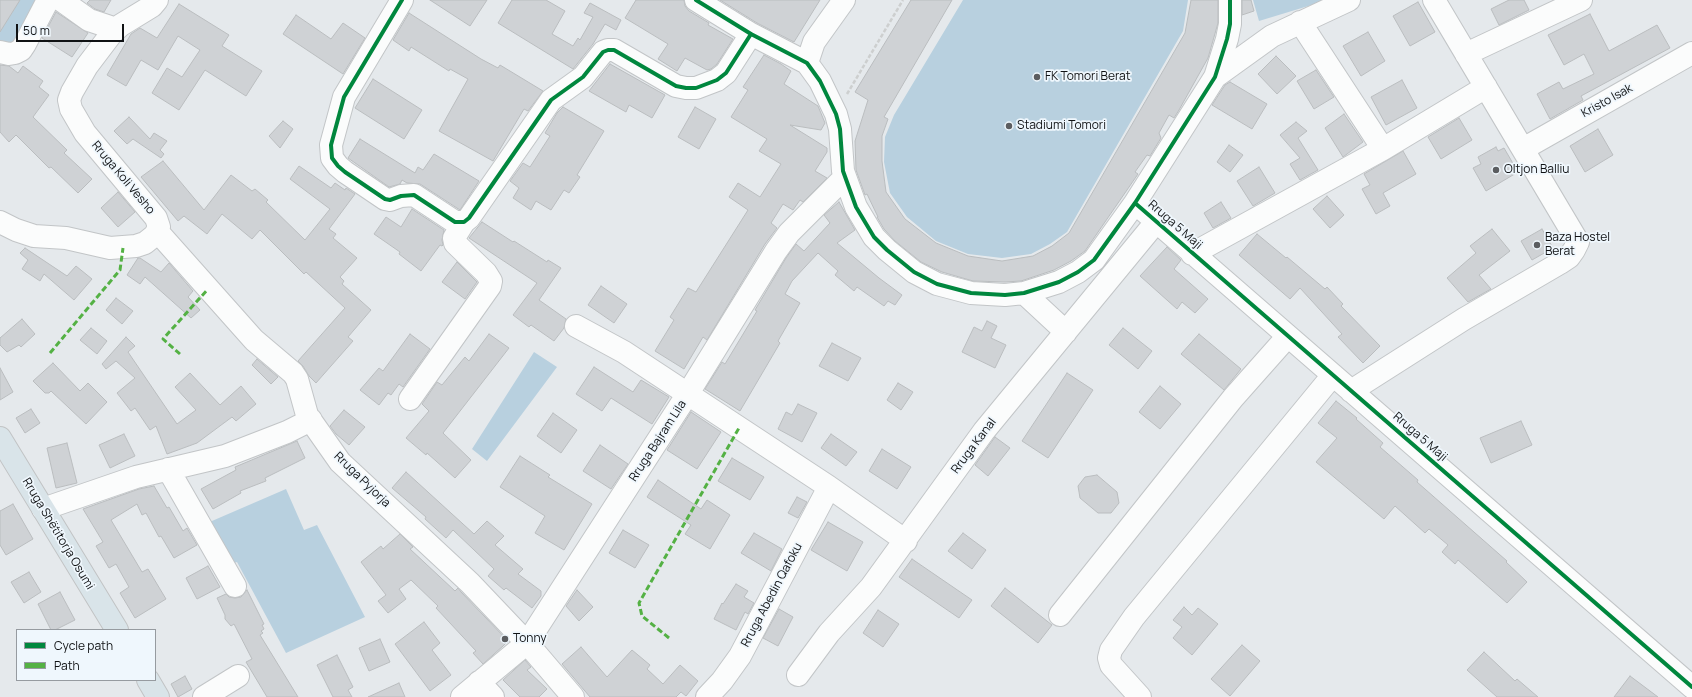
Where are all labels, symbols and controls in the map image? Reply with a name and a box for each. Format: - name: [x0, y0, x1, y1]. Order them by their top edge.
- scale bar: [18, 16, 126, 42]
- text: 50 m: [23, 22, 50, 39]
- place label: FK Tomori Berat: [1045, 70, 1131, 84]
- marker: FK Tomori Berat: [1032, 72, 1042, 82]
- street label: Kristo Isak: [1579, 81, 1635, 121]
- place label: Stadiumi Tomori: [1017, 119, 1106, 133]
- marker: Stadiumi Tomori: [1004, 121, 1014, 131]
- street label: Rruga Koli Vesho: [88, 139, 158, 217]
- place label: Oltjon Balliu: [1504, 163, 1569, 177]
- marker: Oltjon Balliu: [1491, 165, 1501, 175]
- street label: Rruga 5 Maji: [1145, 198, 1205, 252]
- place label: Baza Hostel Berat: [1545, 231, 1610, 259]
- marker: Baza Hostel Berat: [1532, 240, 1542, 250]
- street label: Rruga Bajram Lila: [626, 398, 690, 484]
- street label: Rruga 5 Maji: [1390, 410, 1450, 464]
- street label: Rruga Kanal: [949, 415, 999, 477]
- street label: Rruga Pyjorja: [331, 450, 393, 510]
- street label: Rruga Shëtitorja Osumi: [19, 476, 97, 592]
- street label: Rruga Abedin Qafoku: [738, 540, 806, 650]
- legend: [16, 629, 156, 681]
- place label: Tonny: [513, 632, 547, 646]
- marker: Tonny: [500, 634, 510, 644]
- text: Cycle path: [54, 637, 113, 654]
- text: Path: [54, 657, 80, 674]

